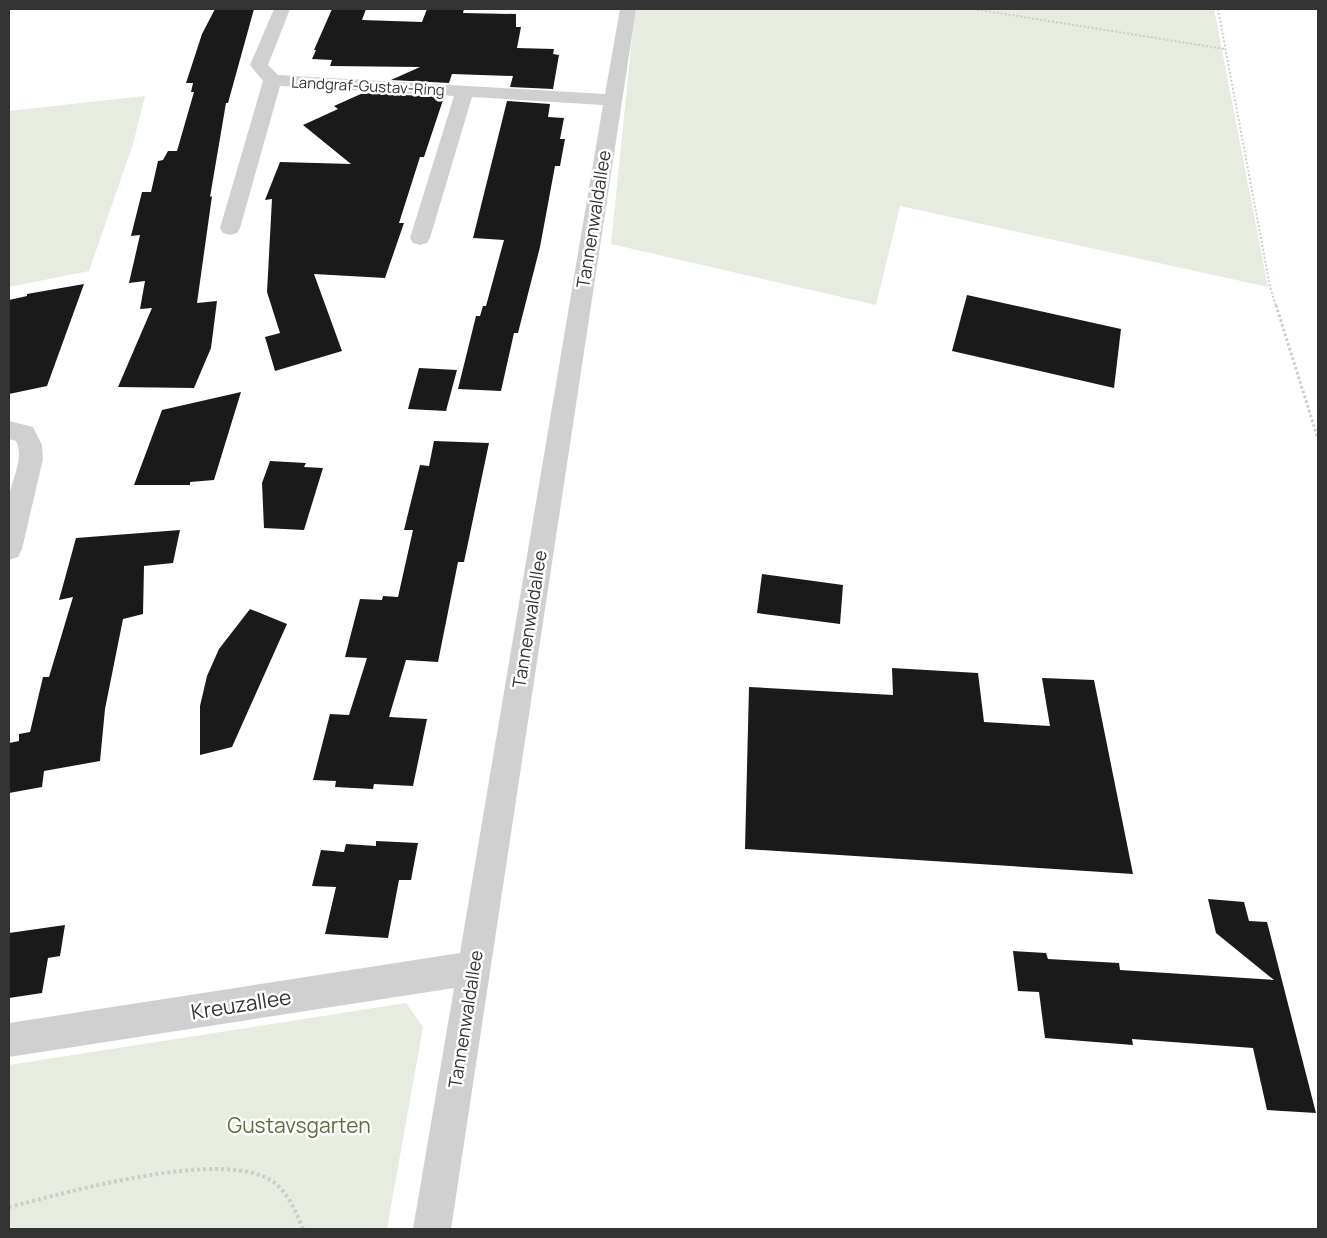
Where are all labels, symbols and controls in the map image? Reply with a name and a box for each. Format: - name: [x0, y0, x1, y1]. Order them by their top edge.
- street label: Landgraf-Gustav-Ring: [291, 71, 445, 101]
- street label: Tannenwaldallee: [570, 148, 616, 290]
- street label: Tannenwaldallee: [506, 548, 552, 690]
- street label: Tannenwaldallee: [442, 948, 488, 1090]
- street label: Kreuzallee: [189, 982, 293, 1026]
- park label: Gustavsgarten: [227, 1111, 371, 1139]

